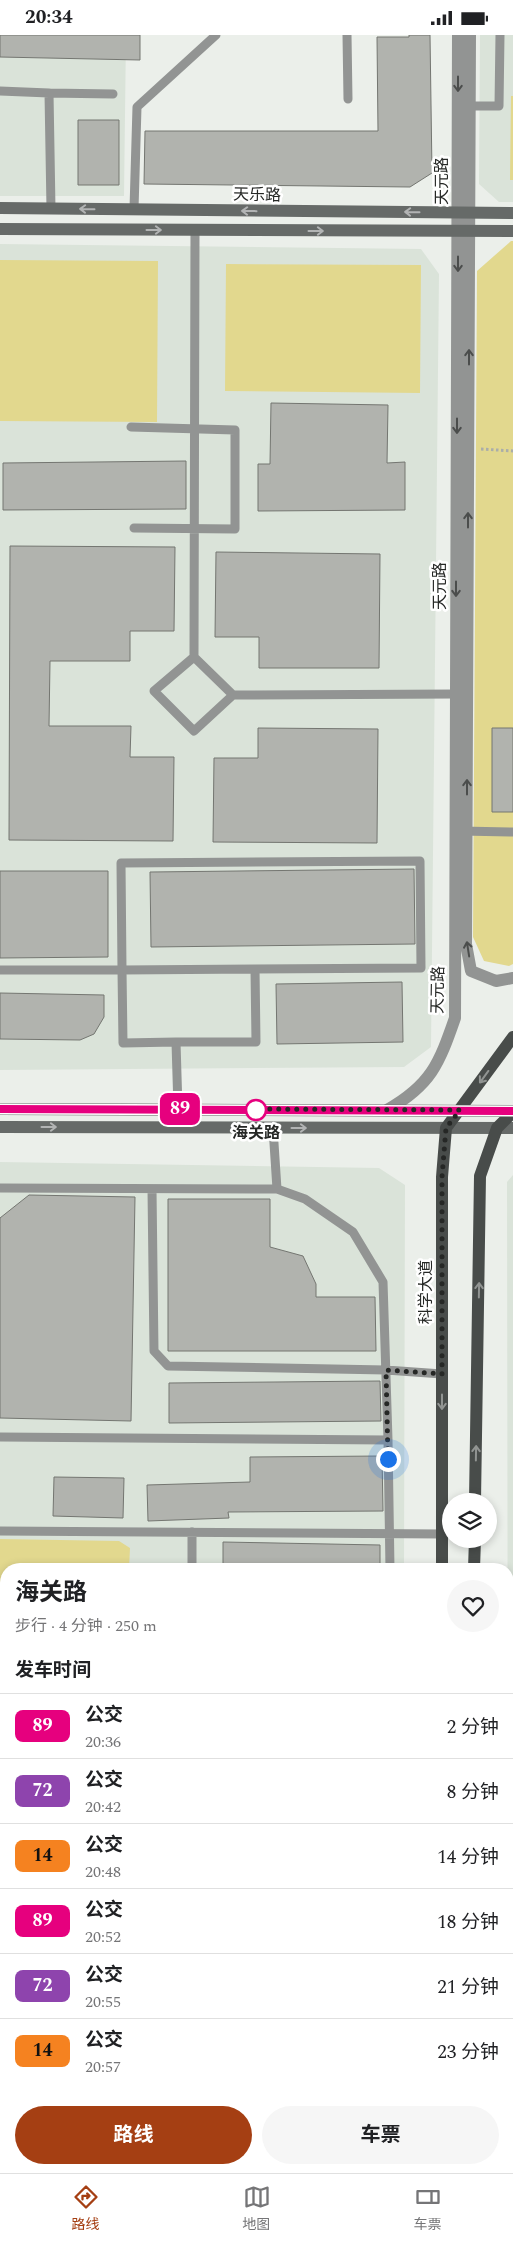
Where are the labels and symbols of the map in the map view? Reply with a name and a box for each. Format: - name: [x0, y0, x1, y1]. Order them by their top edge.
- one-way arrow: [453, 75, 463, 91]
- street label: 天元路: [430, 157, 454, 205]
- street label: 天乐路: [233, 183, 281, 207]
- one-way arrow: [79, 204, 96, 214]
- one-way arrow: [242, 206, 258, 216]
- one-way arrow: [404, 207, 420, 217]
- one-way arrow: [145, 225, 161, 235]
- one-way arrow: [308, 226, 324, 235]
- one-way arrow: [453, 255, 463, 271]
- one-way arrow: [464, 349, 474, 366]
- one-way arrow: [452, 418, 462, 434]
- one-way arrow: [463, 512, 473, 528]
- street label: 天元路: [428, 562, 452, 610]
- one-way arrow: [452, 580, 461, 596]
- one-way arrow: [462, 779, 472, 796]
- one-way arrow: [462, 942, 472, 958]
- street label: 天元路: [426, 966, 450, 1014]
- one-way arrow: [479, 1070, 489, 1084]
- line badge: 89: [158, 1093, 202, 1125]
- marker: 海关路: [245, 1099, 267, 1121]
- place label: 海关路: [232, 1121, 280, 1145]
- one-way arrow: [40, 1122, 56, 1132]
- one-way arrow: [290, 1123, 306, 1133]
- street label: 科学大道: [414, 1260, 438, 1324]
- one-way arrow: [474, 1282, 483, 1298]
- one-way arrow: [437, 1393, 447, 1409]
- one-way arrow: [471, 1445, 481, 1461]
- your location: [376, 1447, 401, 1472]

